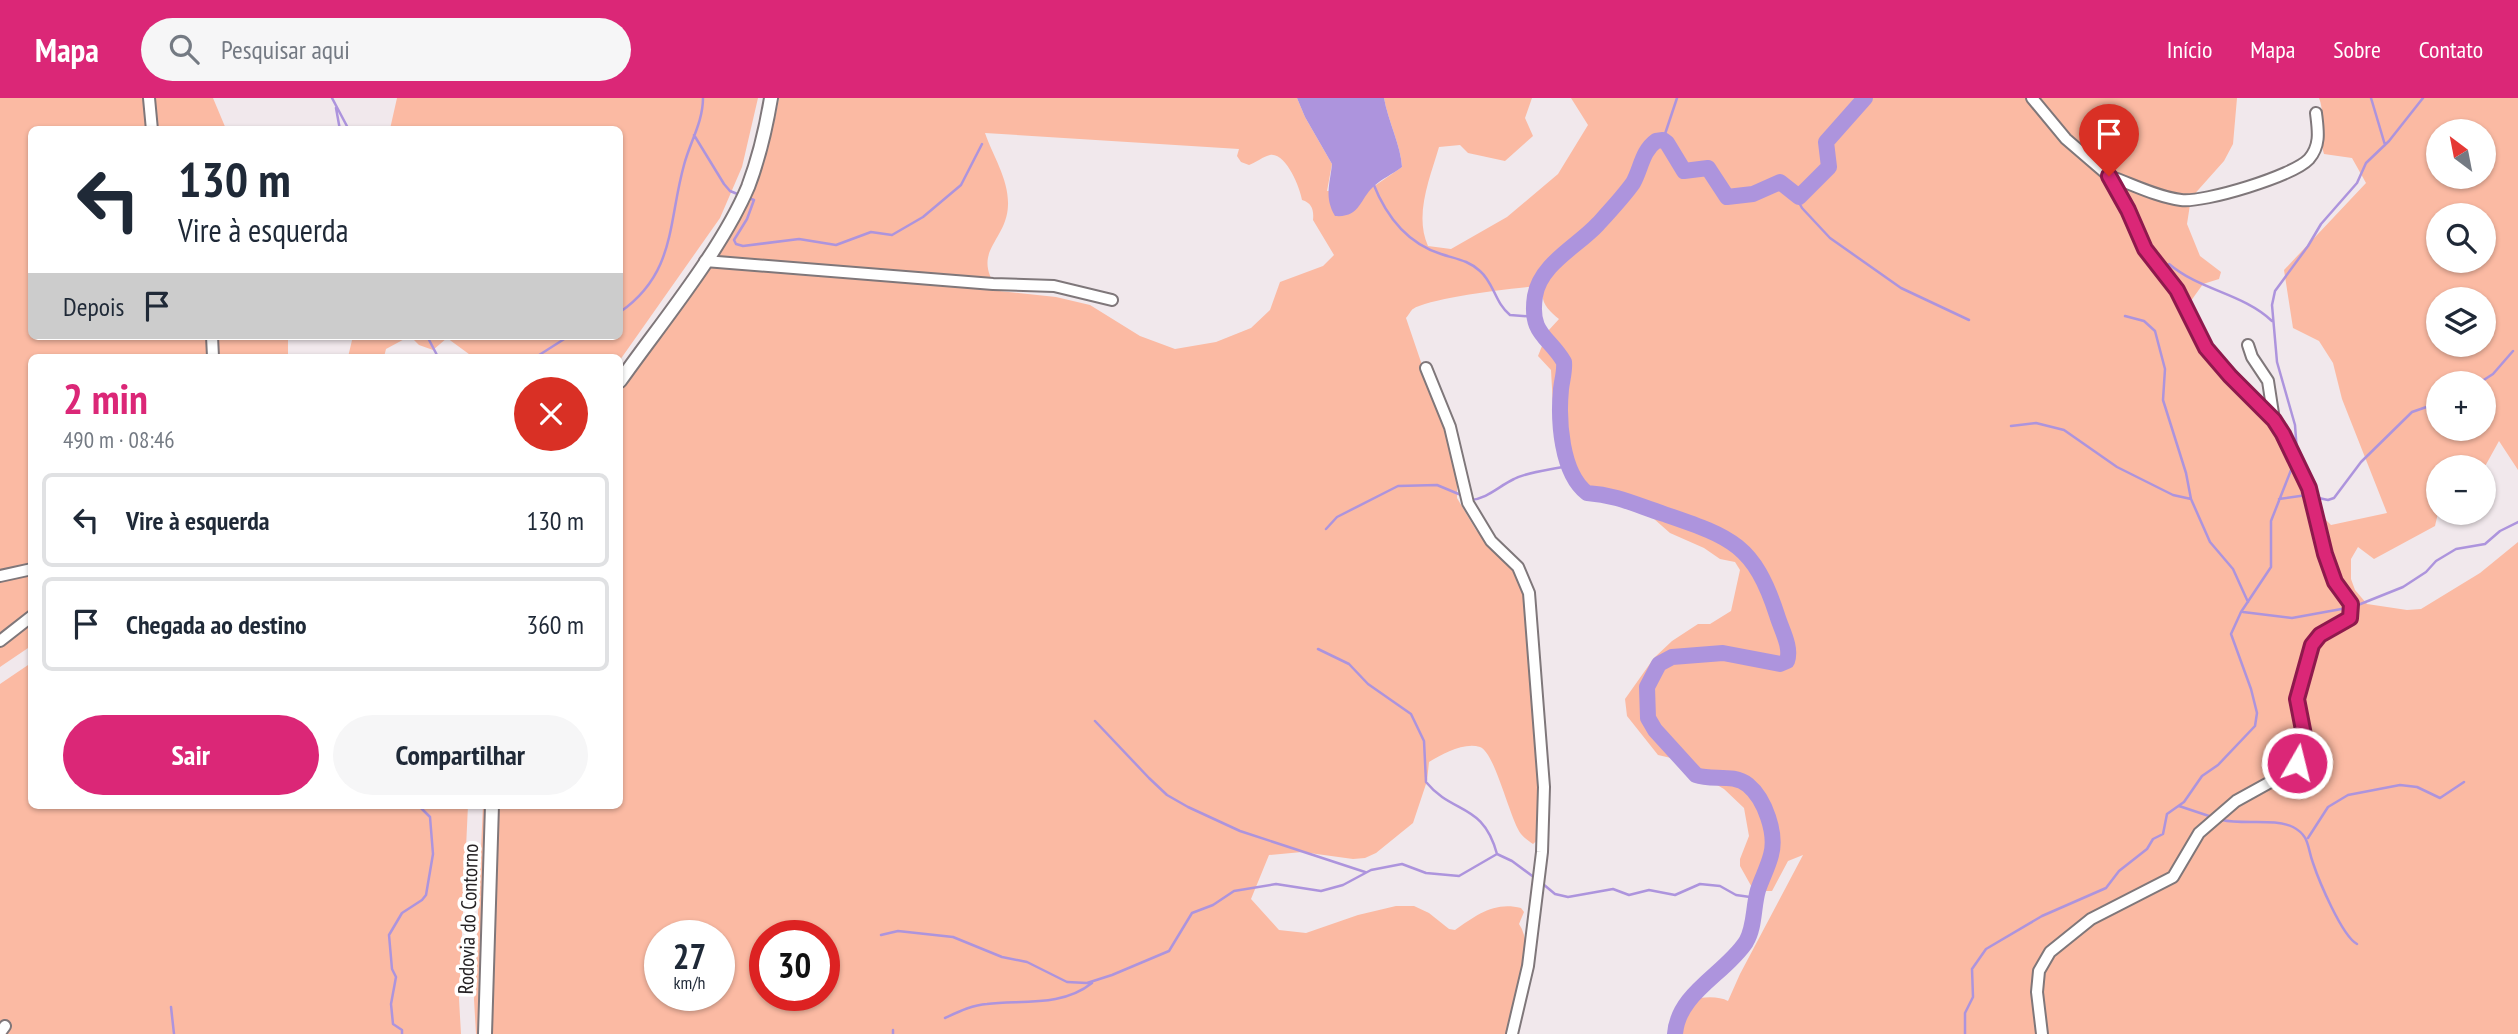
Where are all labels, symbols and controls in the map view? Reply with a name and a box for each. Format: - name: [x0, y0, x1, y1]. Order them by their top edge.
- search box: [141, 18, 631, 81]
- text: Mapa: [35, 28, 99, 71]
- icon: search: [165, 30, 203, 68]
- text: Pesquisar aqui: [221, 33, 350, 66]
- text: Início: [2167, 34, 2212, 65]
- text: Mapa: [2250, 34, 2295, 65]
- text: Sobre: [2333, 34, 2381, 65]
- text: Contato: [2419, 34, 2483, 65]
- pin: [2079, 104, 2139, 176]
- icon: arrive: [2090, 115, 2128, 153]
- north arrow: [2426, 119, 2496, 189]
- map controls: [2426, 119, 2496, 525]
- text: 130 m: [178, 147, 291, 211]
- icon: left: [63, 154, 154, 245]
- button: search: [2426, 203, 2496, 273]
- text: Vire à esquerda: [178, 209, 349, 251]
- icon: arrive: [138, 287, 176, 325]
- button: layers: [2426, 287, 2496, 357]
- text: Depois: [63, 290, 124, 323]
- text: 2 min: [63, 371, 148, 426]
- button: +: [2426, 371, 2496, 441]
- button: close: [514, 377, 588, 451]
- text: 490 m · 08:46: [63, 425, 175, 454]
- button: −: [2426, 455, 2496, 525]
- icon: left: [67, 501, 105, 539]
- text: Vire à esquerda: [126, 504, 269, 537]
- text: 130 m: [526, 504, 584, 537]
- icon: arrive: [67, 605, 105, 643]
- text: Chegada ao destino: [126, 608, 307, 641]
- text: 360 m: [526, 608, 584, 641]
- button: Sair: [63, 715, 319, 795]
- button: Compartilhar: [333, 715, 588, 795]
- position arrow: [2260, 726, 2334, 800]
- street label: Rodovia do Contorno: [452, 843, 484, 995]
- speed limit sign: 30: [749, 920, 840, 1011]
- text: 27: [673, 933, 706, 979]
- text: km/h: [674, 971, 705, 994]

